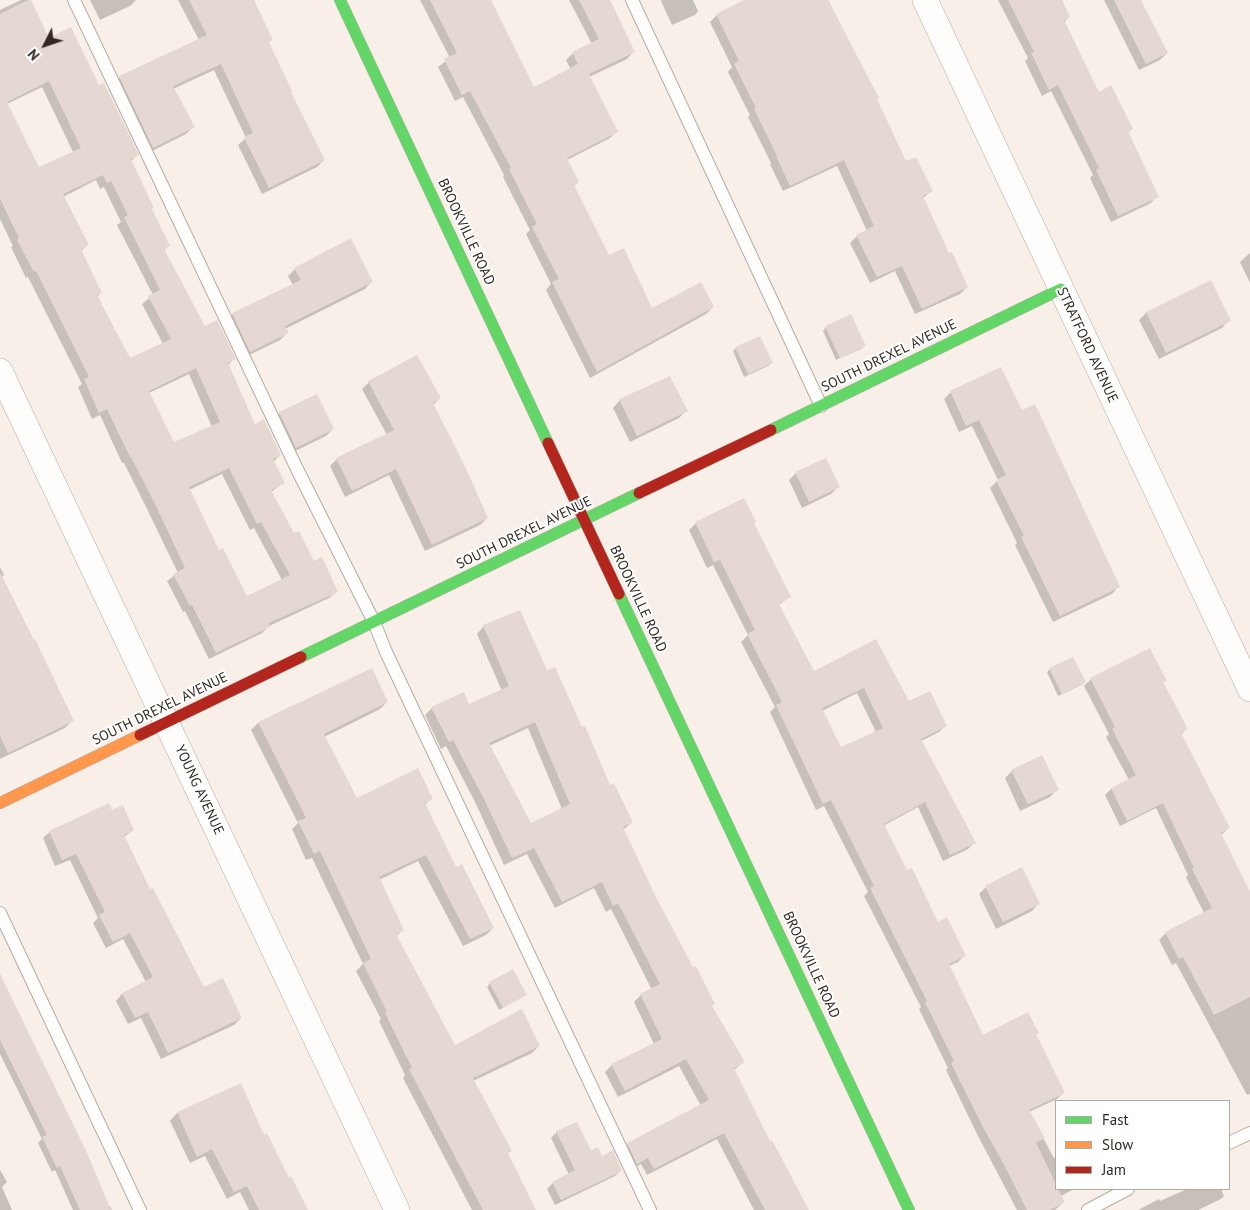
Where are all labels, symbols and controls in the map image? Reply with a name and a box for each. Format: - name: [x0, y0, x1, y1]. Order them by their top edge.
- north arrow: [20, 20, 70, 70]
- text: N: [24, 45, 43, 64]
- street label: BROOKVILLE ROAD: [434, 176, 498, 288]
- street label: STRATFORD AVENUE: [1053, 285, 1121, 405]
- street label: SOUTH DREXEL AVENUE: [819, 316, 959, 396]
- street label: SOUTH DREXEL AVENUE: [454, 493, 594, 573]
- street label: BROOKVILLE ROAD: [606, 543, 670, 655]
- street label: SOUTH DREXEL AVENUE: [90, 669, 230, 749]
- street label: YOUNG AVENUE: [171, 743, 227, 837]
- street label: BROOKVILLE ROAD: [779, 909, 843, 1021]
- legend: [1055, 1100, 1230, 1190]
- text: Fast: [1102, 1110, 1129, 1129]
- text: Slow: [1102, 1135, 1133, 1154]
- text: Jam: [1102, 1160, 1126, 1179]

